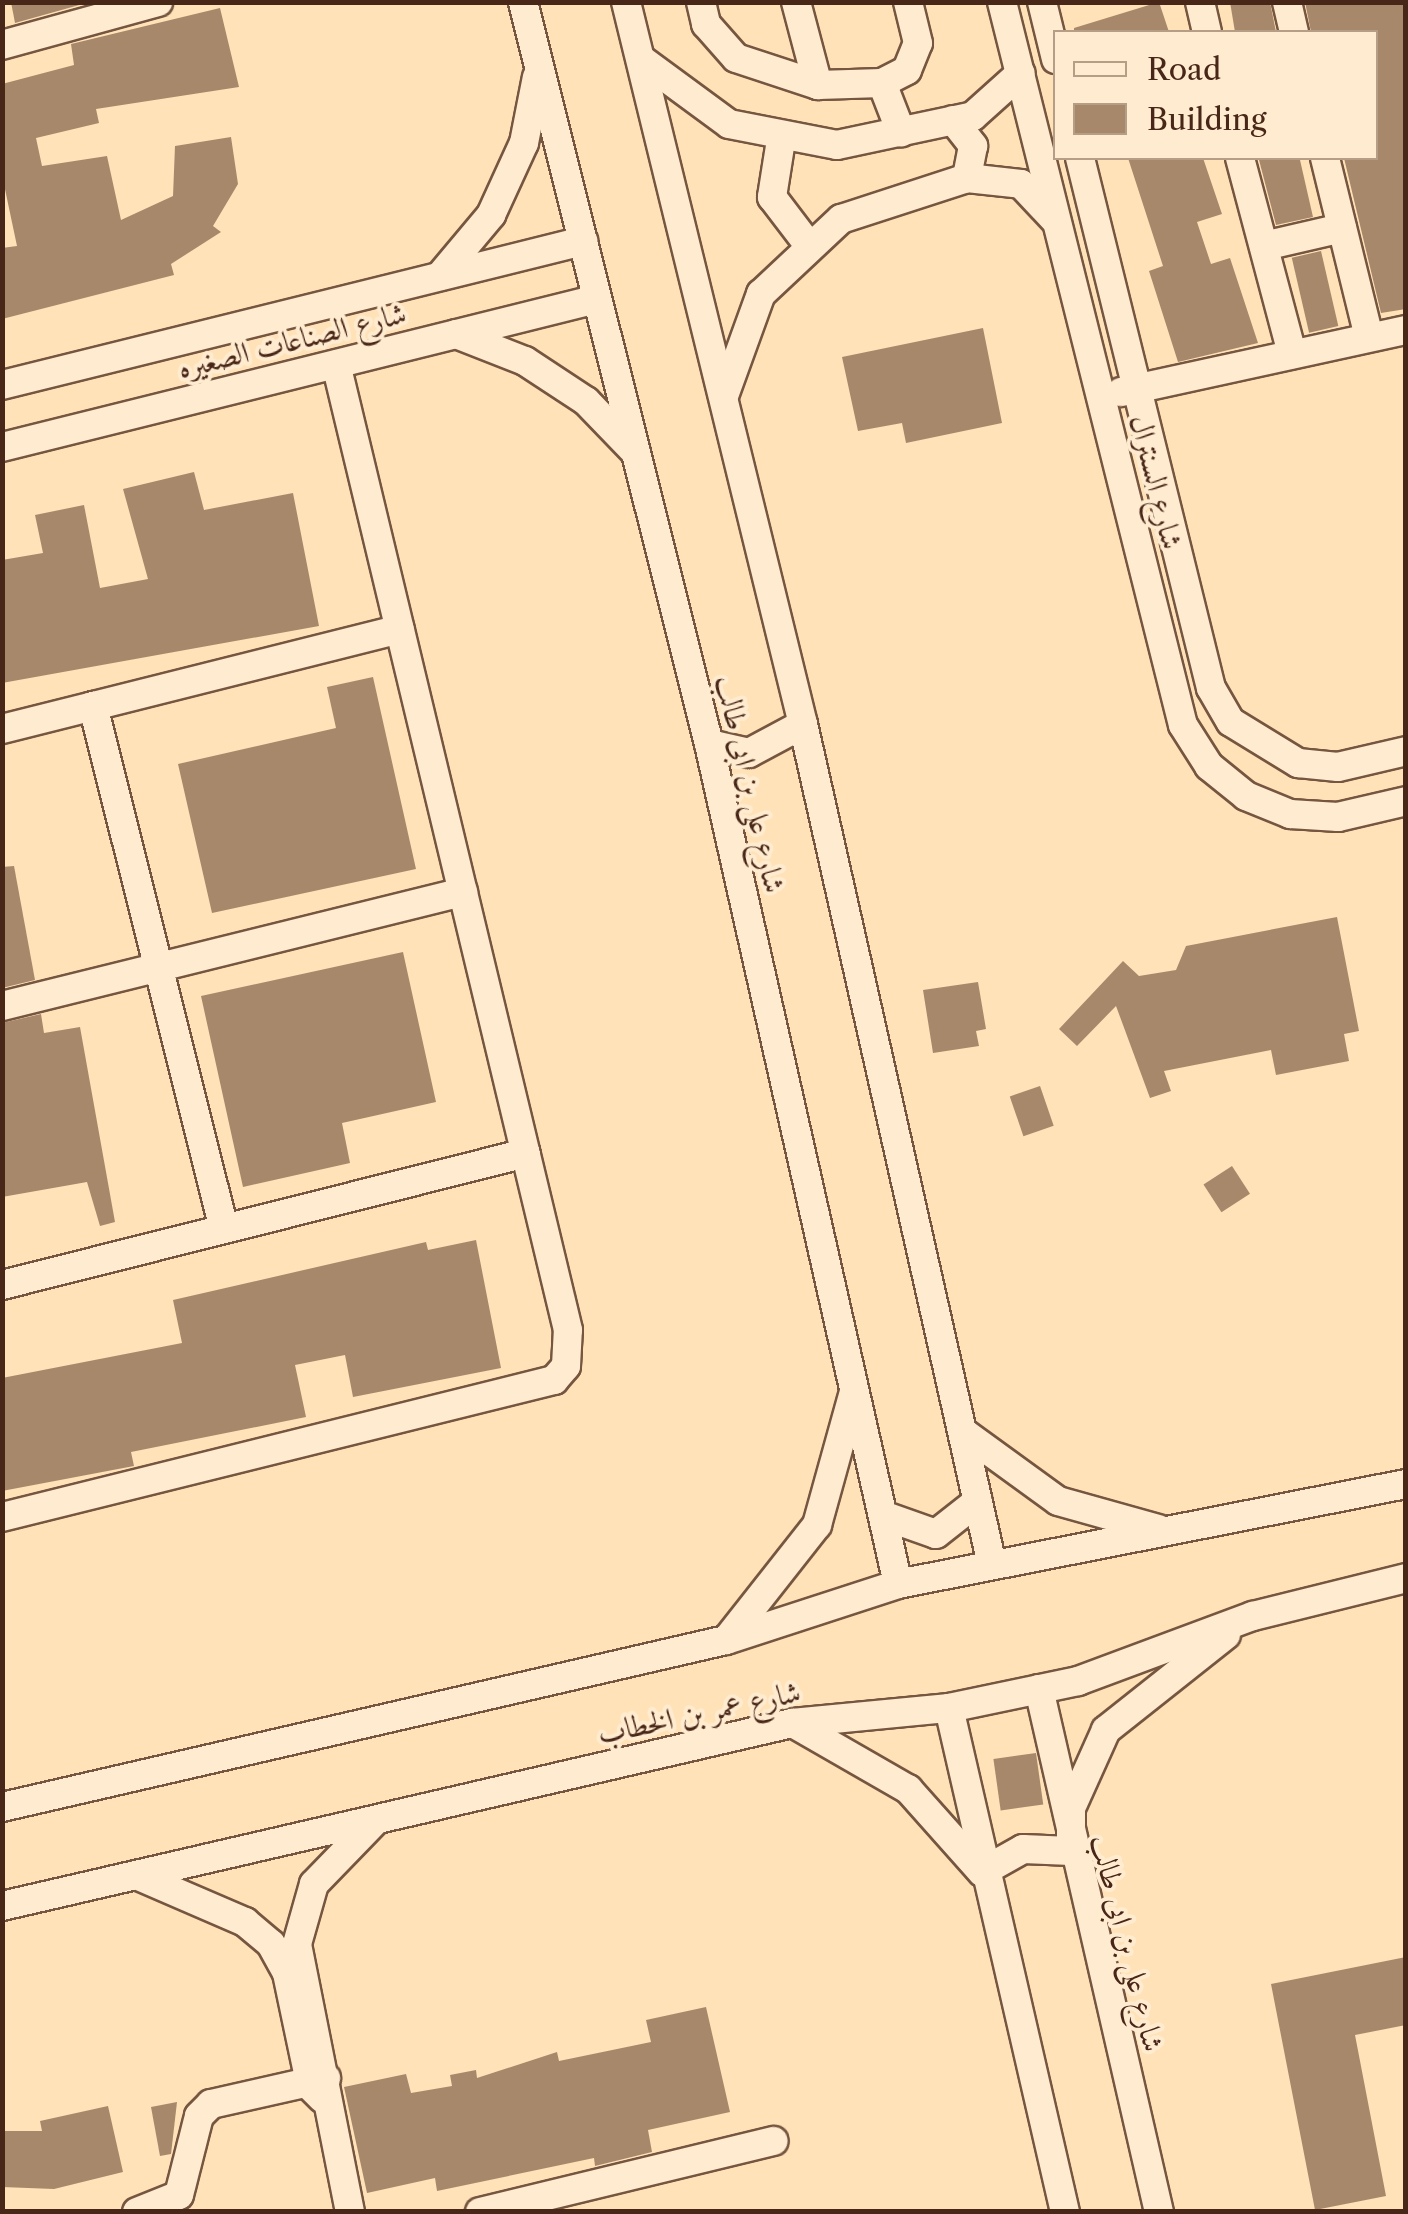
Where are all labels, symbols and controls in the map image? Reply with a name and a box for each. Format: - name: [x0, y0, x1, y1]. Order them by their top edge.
- legend: [1053, 30, 1378, 160]
- text: Road: [1147, 51, 1221, 88]
- text: Building: [1147, 101, 1267, 138]
- street label: شارع الصناعات الصغيره: [174, 295, 410, 387]
- street label: شارع السنترال: [1122, 411, 1190, 553]
- street label: شارع على بن ابى طالب: [707, 672, 793, 896]
- street label: شارع عمر بن الخطاب: [594, 1674, 804, 1752]
- street label: شارع على بن ابى طالب: [1083, 1831, 1171, 2055]

